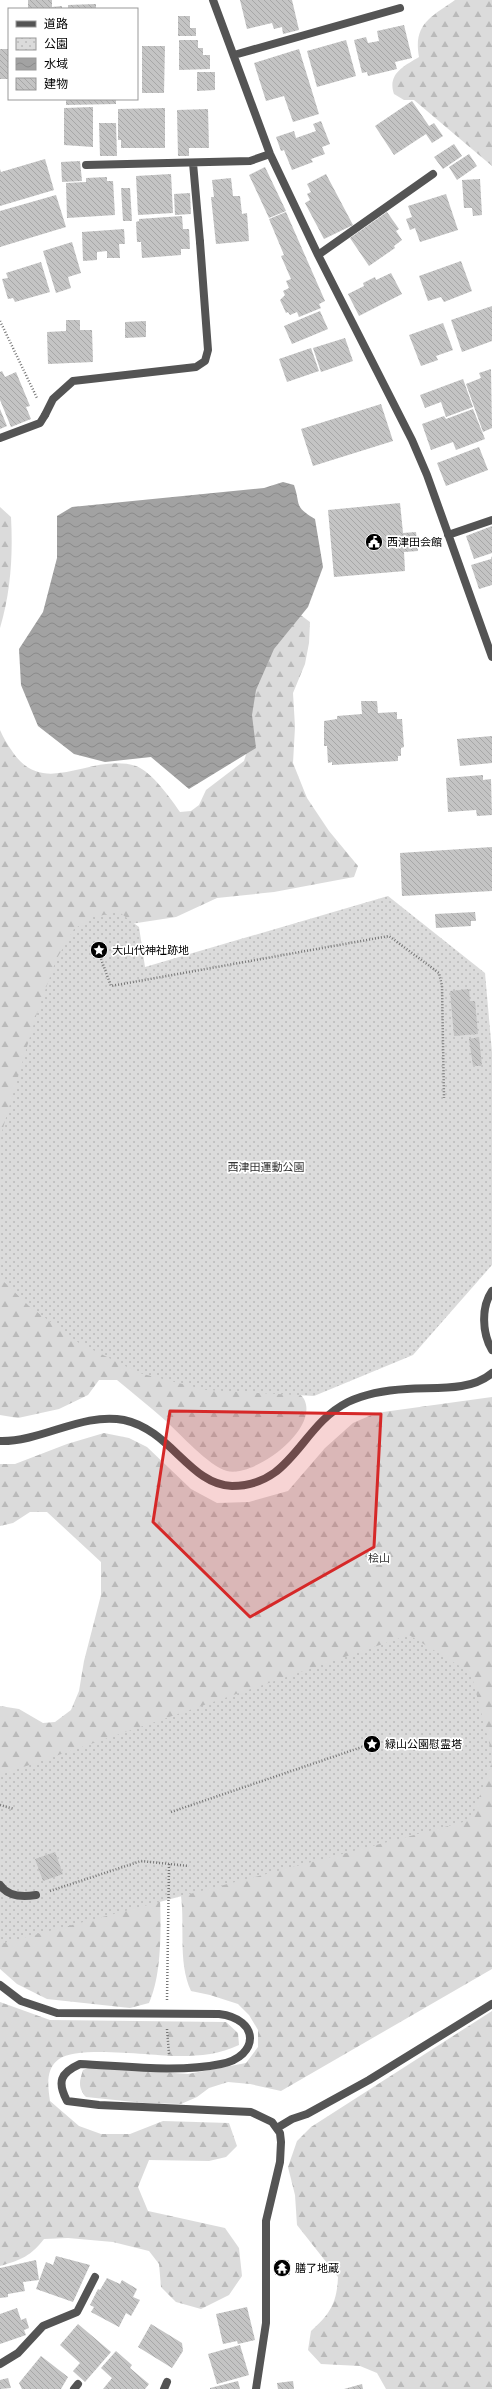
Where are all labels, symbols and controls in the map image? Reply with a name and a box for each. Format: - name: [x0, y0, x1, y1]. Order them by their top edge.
- legend: [8, 8, 138, 100]
- text: 道路: [44, 17, 68, 31]
- text: 公園: [44, 37, 68, 51]
- text: 水域: [44, 57, 68, 71]
- text: 建物: [44, 77, 68, 91]
- public building icon: 西津田会館: [364, 532, 384, 552]
- place label: 西津田会館: [387, 536, 442, 549]
- place icon: 大山代神社跡地: [89, 940, 109, 960]
- place label: 大山代神社跡地: [112, 944, 189, 957]
- park label: 西津田運動公園: [228, 1161, 305, 1174]
- park label: 桧山: [368, 1552, 390, 1565]
- place icon: 緑山公園慰霊塔: [362, 1734, 382, 1754]
- place label: 緑山公園慰霊塔: [385, 1738, 462, 1751]
- temple icon: 膳了地蔵: [272, 2258, 292, 2278]
- place label: 膳了地蔵: [295, 2262, 339, 2275]

